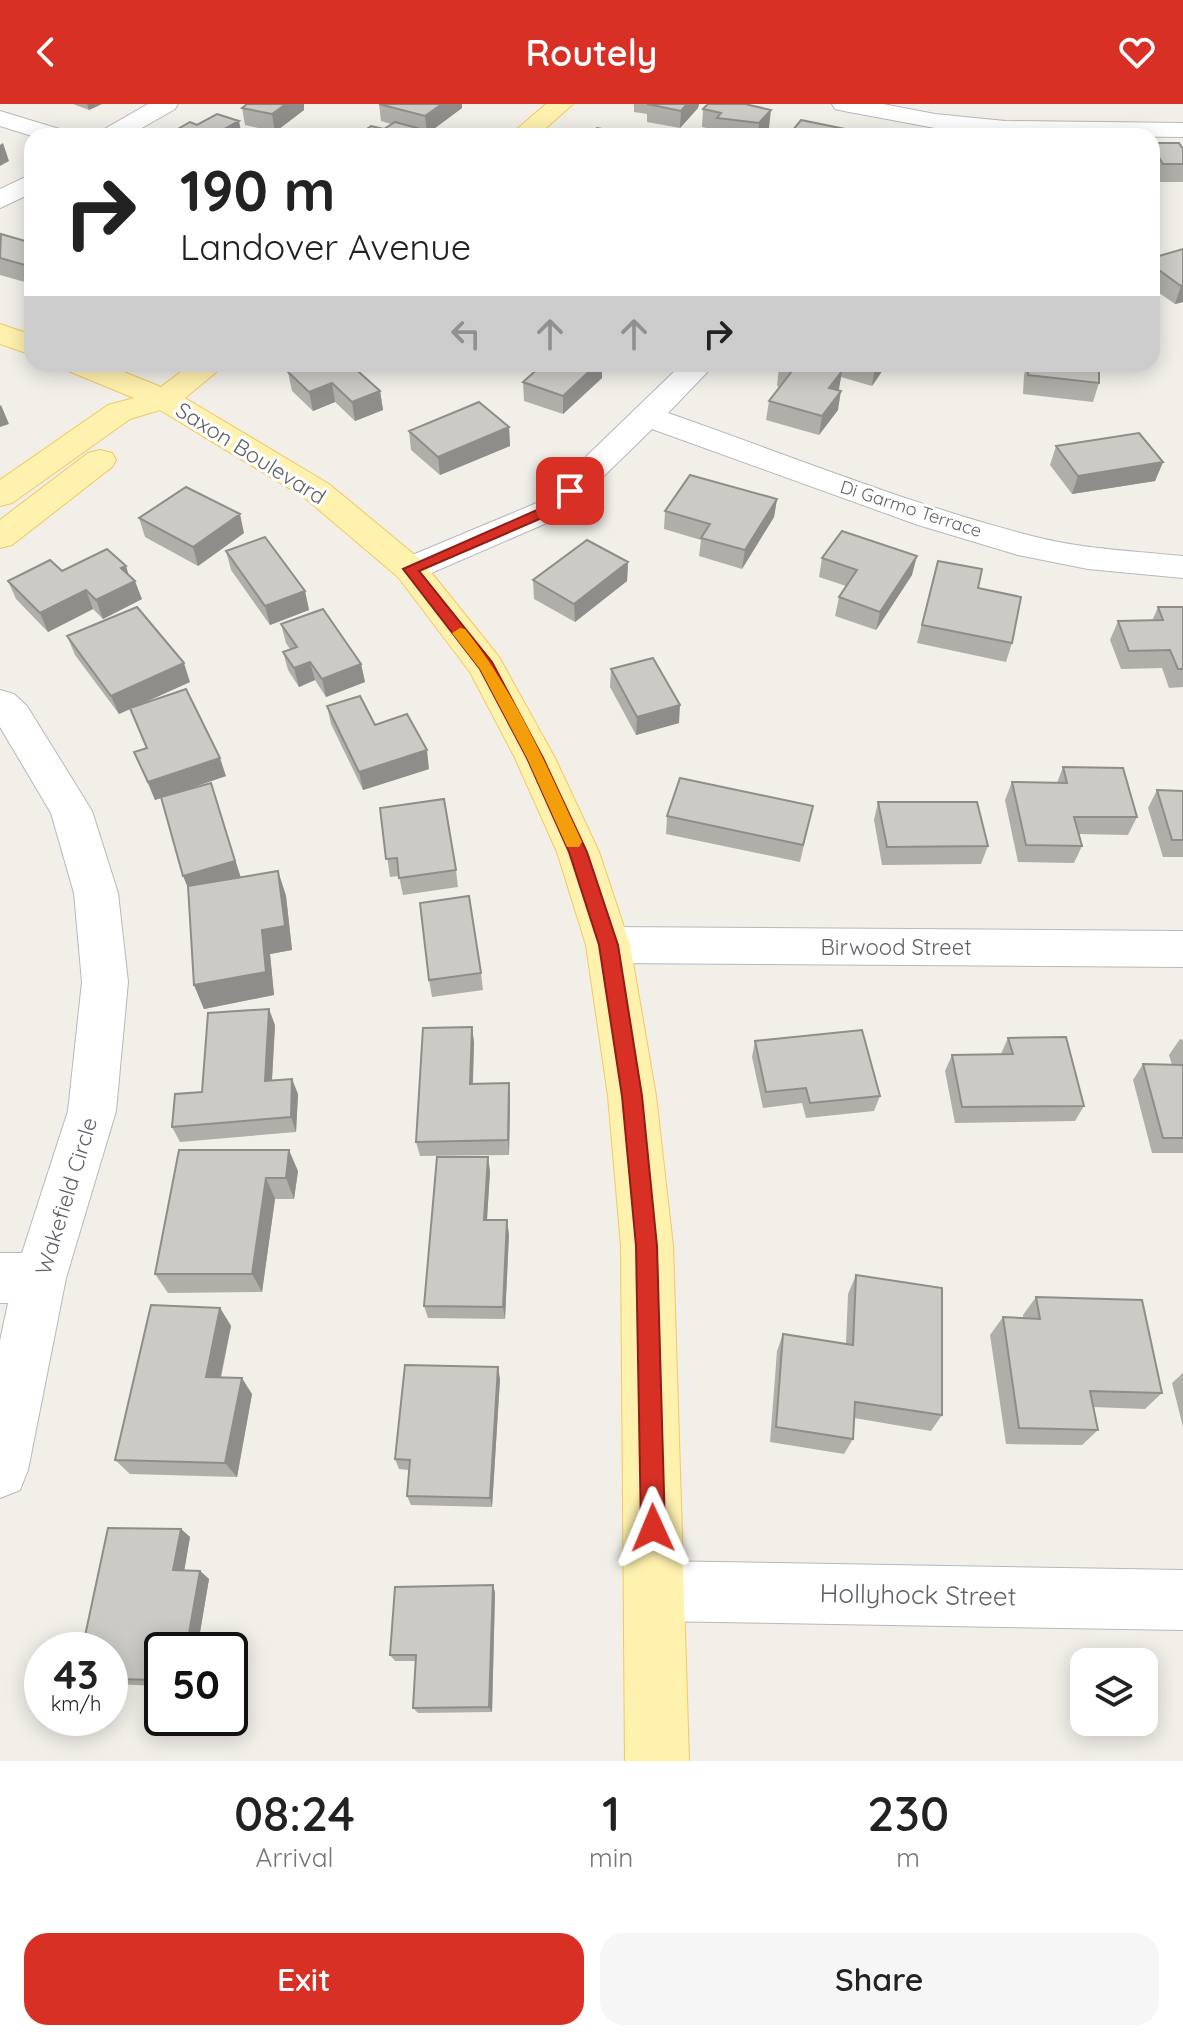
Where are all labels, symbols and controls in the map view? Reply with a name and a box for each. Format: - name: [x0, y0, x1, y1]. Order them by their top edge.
- icon: back: [24, 30, 68, 74]
- text: Routely: [526, 30, 657, 75]
- icon: heart: [1115, 30, 1159, 74]
- text: 190 m: [180, 155, 335, 225]
- icon: right: [48, 160, 152, 264]
- text: Landover Avenue: [180, 224, 471, 269]
- icon: left: [444, 312, 488, 356]
- icon: ahead: [528, 312, 572, 356]
- icon: ahead: [612, 312, 656, 356]
- icon: right: [696, 312, 740, 356]
- street label: Saxon Boulevard: [171, 396, 331, 510]
- pin: [536, 457, 604, 525]
- icon: arrive: [548, 469, 592, 513]
- street label: Di Garmo Terrace: [837, 475, 985, 542]
- street label: Birwood Street: [820, 933, 972, 961]
- street label: Wakefield Circle: [29, 1114, 103, 1278]
- position arrow: [611, 1486, 695, 1570]
- street label: Hollyhock Street: [819, 1576, 1017, 1613]
- speed limit sign: 50: [144, 1632, 248, 1736]
- map controls: [1070, 1648, 1158, 1736]
- button: layers: [1070, 1648, 1158, 1736]
- text: 43: [54, 1649, 99, 1699]
- text: km/h: [51, 1691, 101, 1716]
- text: 08:24: [234, 1783, 355, 1843]
- text: 1: [602, 1783, 620, 1843]
- text: 230: [867, 1783, 949, 1843]
- text: Arrival: [256, 1841, 333, 1874]
- text: min: [589, 1841, 633, 1874]
- text: m: [896, 1841, 920, 1874]
- button: Exit: [24, 1933, 584, 2025]
- button: Share: [600, 1933, 1159, 2025]

